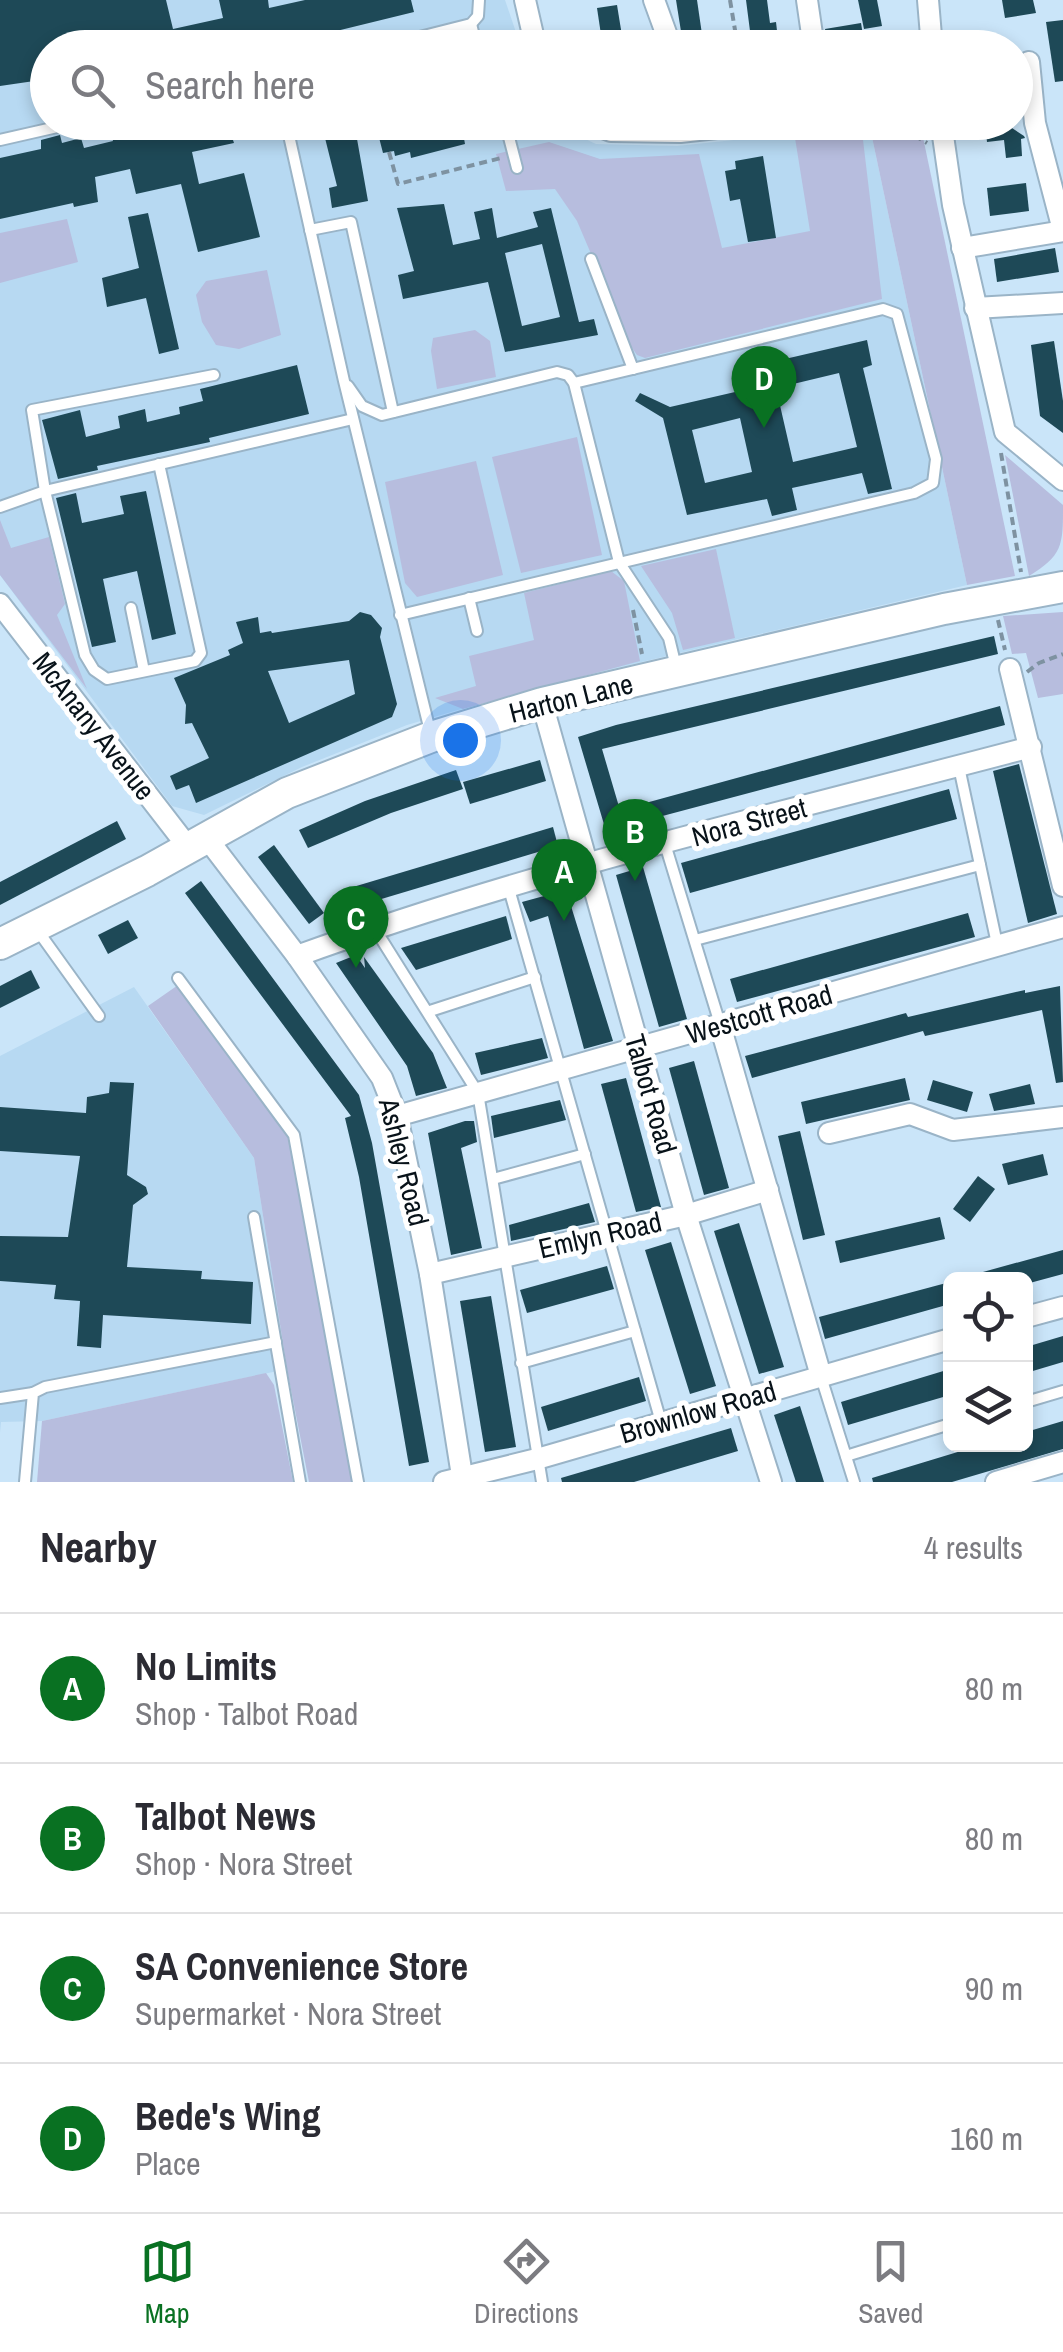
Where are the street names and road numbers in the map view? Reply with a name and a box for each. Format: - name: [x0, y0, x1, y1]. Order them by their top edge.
- street label: McAnany Avenue: [24, 644, 164, 808]
- street label: Harton Lane: [505, 664, 637, 732]
- street label: Nora Street: [687, 788, 811, 856]
- street label: Westcott Road: [682, 975, 836, 1053]
- street label: Talbot Road: [616, 1030, 686, 1158]
- street label: Ashley Road: [370, 1093, 438, 1230]
- street label: Emlyn Road: [535, 1202, 665, 1268]
- street label: Brownlow Road: [615, 1372, 781, 1452]

